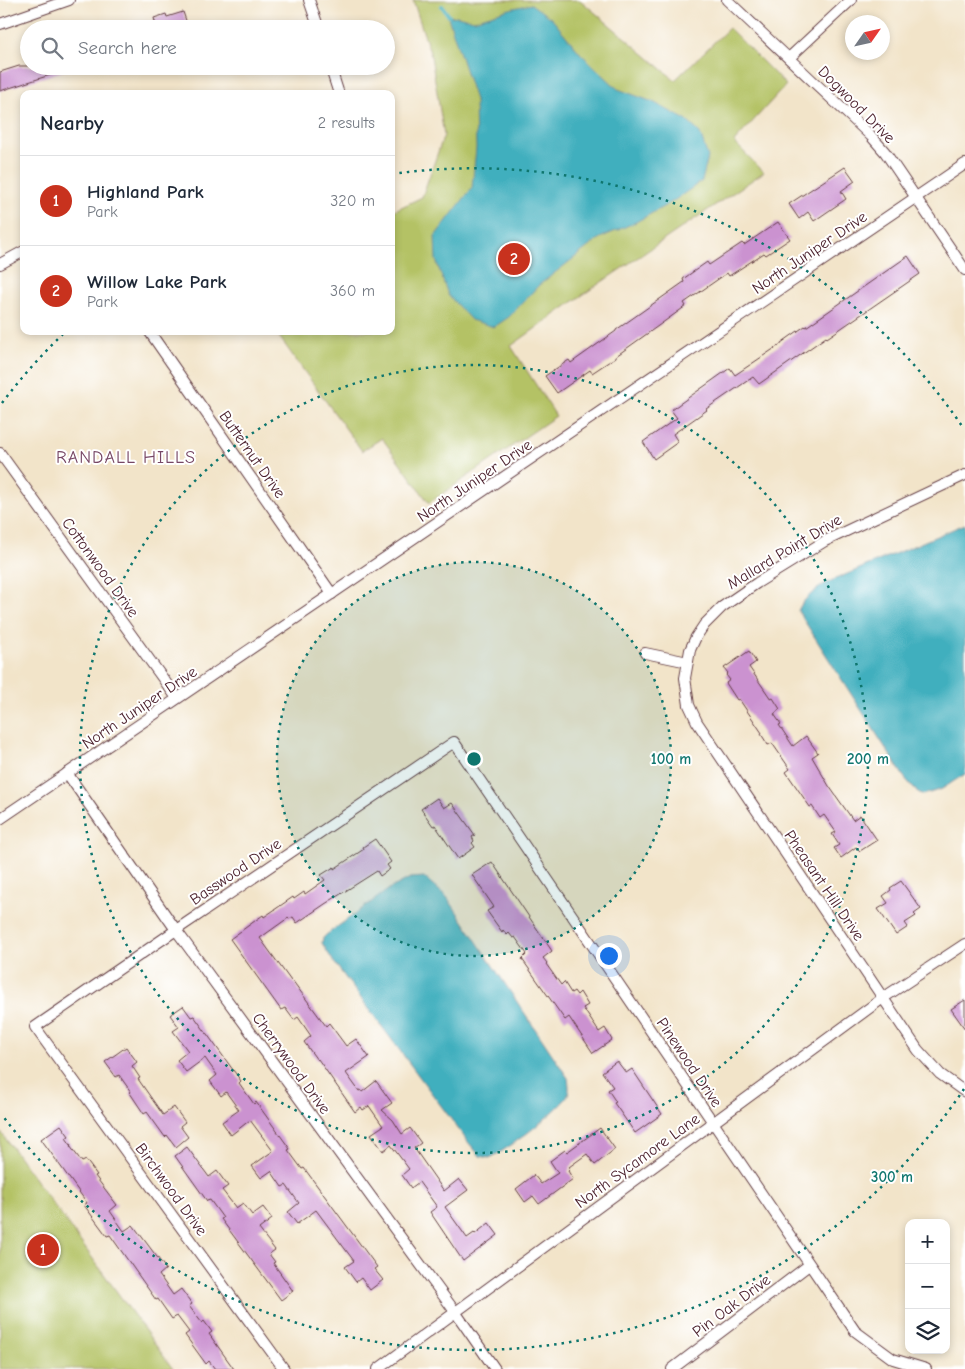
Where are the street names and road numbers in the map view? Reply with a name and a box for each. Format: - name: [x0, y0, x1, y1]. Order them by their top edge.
- street label: Dogwood Drive: [814, 62, 899, 147]
- street label: North Juniper Drive: [749, 208, 870, 298]
- street label: Butternut Drive: [215, 407, 289, 502]
- street label: North Juniper Drive: [414, 436, 535, 526]
- street label: Mallard Point Drive: [724, 511, 845, 593]
- street label: Cottonwood Drive: [58, 514, 142, 621]
- street label: North Juniper Drive: [79, 663, 200, 753]
- street label: Pheasant Hill Drive: [781, 827, 868, 944]
- street label: Basswood Drive: [187, 835, 285, 909]
- street label: Cherrywood Drive: [248, 1009, 334, 1118]
- street label: Pinewood Drive: [653, 1014, 726, 1111]
- street label: North Sycamore Lane: [572, 1110, 703, 1212]
- street label: Birchwood Drive: [132, 1140, 211, 1239]
- street label: Pin Oak Drive: [689, 1271, 774, 1341]

